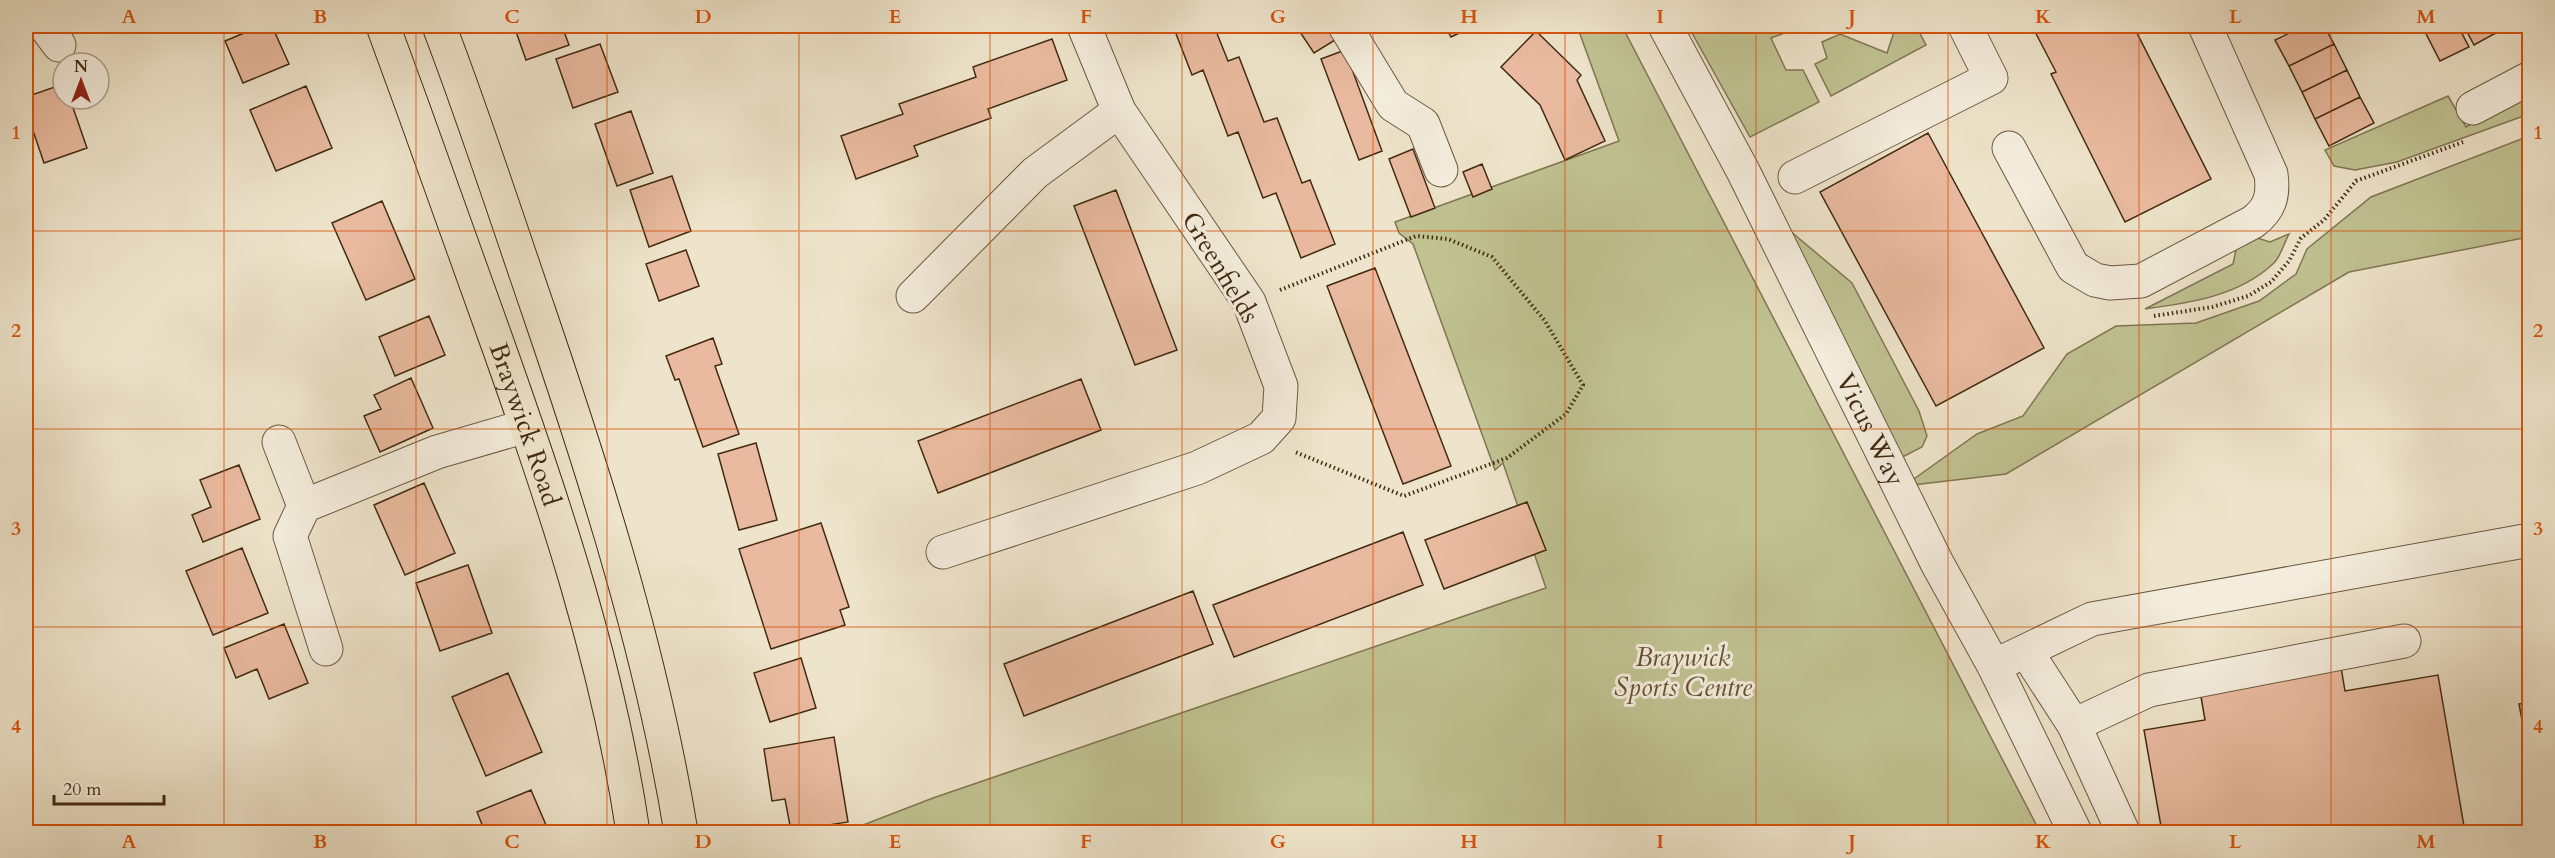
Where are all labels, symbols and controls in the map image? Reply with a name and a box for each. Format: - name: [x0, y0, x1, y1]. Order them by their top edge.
- text: A: [121, 3, 137, 30]
- text: B: [313, 3, 327, 30]
- text: C: [504, 3, 520, 30]
- text: D: [694, 3, 712, 30]
- text: E: [889, 3, 901, 30]
- text: F: [1080, 3, 1092, 30]
- text: G: [1270, 3, 1286, 30]
- text: H: [1460, 3, 1478, 30]
- text: I: [1656, 3, 1664, 30]
- text: J: [1845, 3, 1856, 30]
- text: K: [2035, 3, 2052, 30]
- text: L: [2229, 3, 2242, 30]
- text: M: [2416, 3, 2436, 30]
- north arrow: [51, 51, 111, 111]
- text: N: [74, 56, 88, 78]
- text: 1: [11, 119, 21, 146]
- text: 1: [2533, 119, 2543, 146]
- street label: Greenfields: [1174, 205, 1268, 329]
- text: 2: [11, 317, 21, 344]
- text: 2: [2533, 317, 2543, 344]
- street label: Braywick Road: [481, 338, 569, 511]
- street label: Vicus Way: [1828, 367, 1913, 492]
- text: 3: [11, 515, 21, 542]
- text: 3: [2533, 515, 2543, 542]
- park label: Braywick Sports Centre: [1614, 640, 1753, 705]
- text: 4: [11, 713, 21, 740]
- text: 4: [2533, 713, 2543, 740]
- scale bar: [54, 768, 164, 806]
- text: 20 m: [63, 777, 102, 802]
- text: A: [121, 828, 137, 855]
- text: B: [313, 828, 327, 855]
- text: C: [504, 828, 520, 855]
- text: D: [694, 828, 712, 855]
- text: E: [889, 828, 901, 855]
- text: F: [1080, 828, 1092, 855]
- text: G: [1270, 828, 1286, 855]
- text: H: [1460, 828, 1478, 855]
- text: I: [1656, 828, 1664, 855]
- text: J: [1845, 828, 1856, 855]
- text: K: [2035, 828, 2052, 855]
- text: L: [2229, 828, 2242, 855]
- text: M: [2416, 828, 2436, 855]

